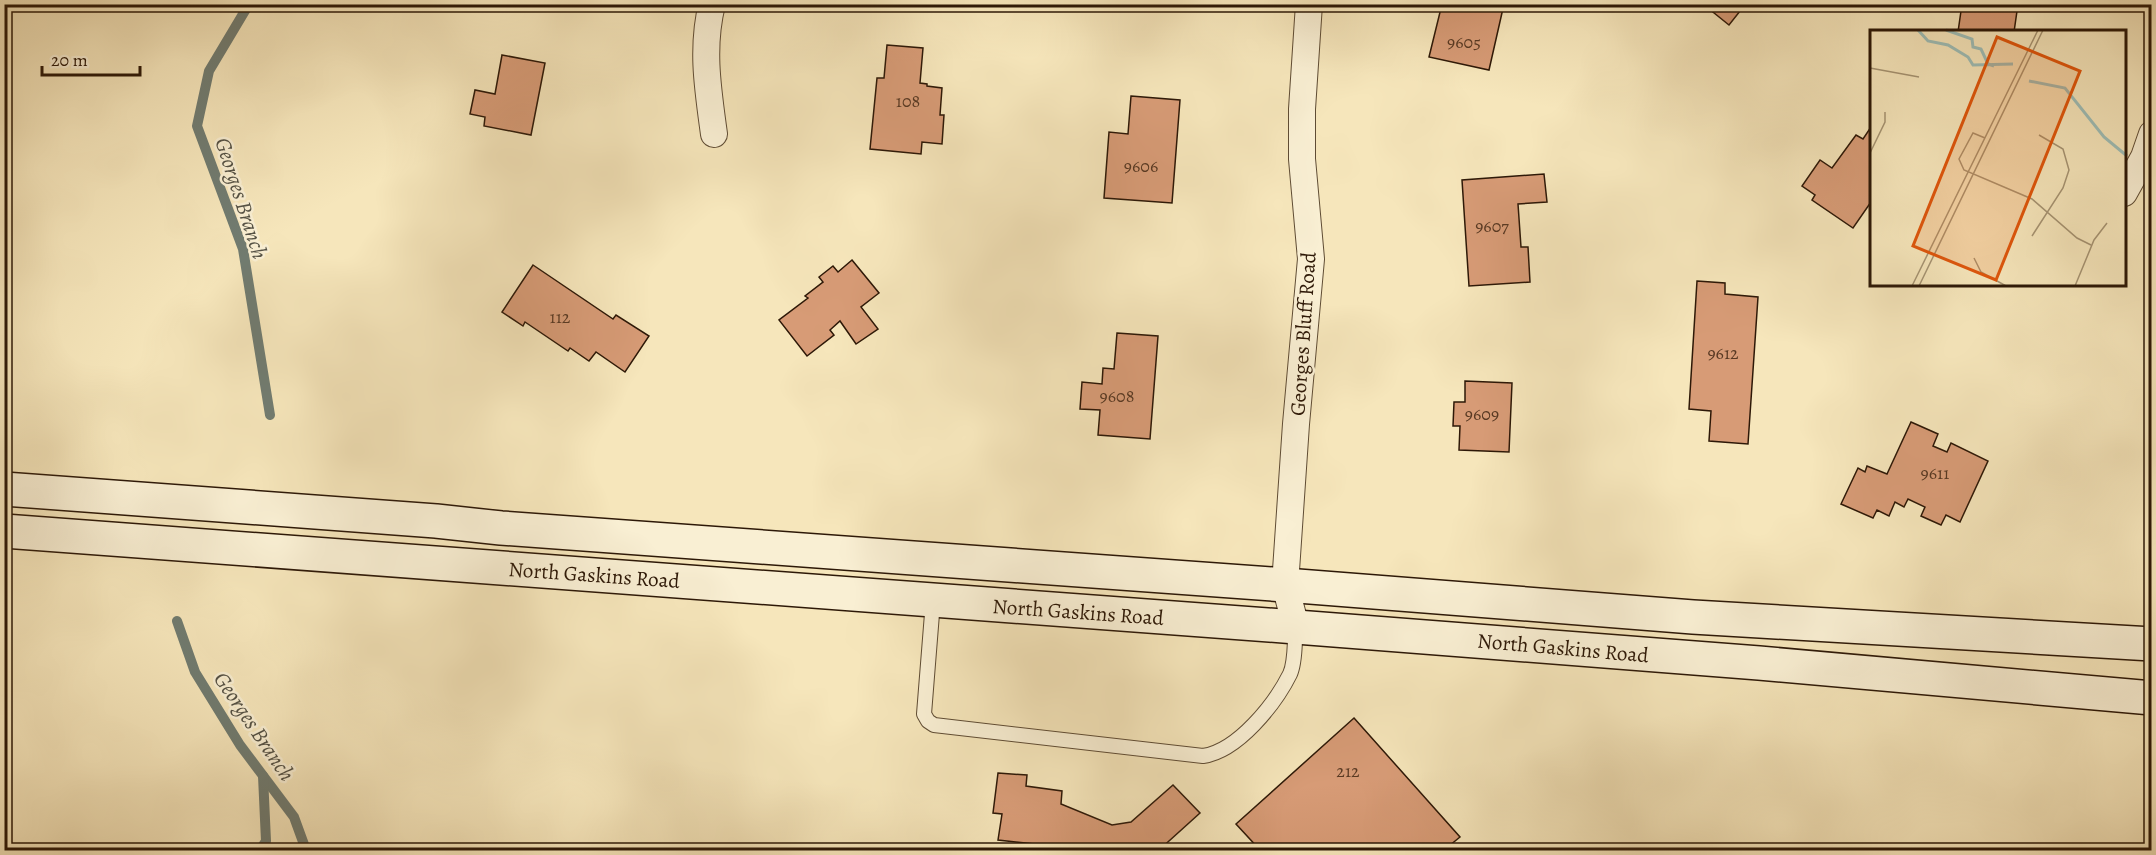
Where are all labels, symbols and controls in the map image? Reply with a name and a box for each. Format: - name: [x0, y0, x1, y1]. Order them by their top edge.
- house number: 9605: [1447, 30, 1481, 54]
- inset map: [1870, 30, 2126, 286]
- scale bar: [42, 39, 140, 77]
- text: 20 m: [51, 48, 88, 72]
- house number: 108: [896, 89, 920, 113]
- water label: Georges Branch: [207, 134, 275, 263]
- house number: 9606: [1124, 154, 1158, 178]
- house number: 9607: [1475, 214, 1509, 238]
- street label: Georges Bluff Road: [1283, 250, 1323, 417]
- house number: 112: [550, 305, 571, 329]
- house number: 9612: [1707, 341, 1739, 365]
- house number: 9608: [1100, 384, 1134, 408]
- house number: 9609: [1465, 402, 1499, 426]
- house number: 9611: [1921, 461, 1949, 485]
- street label: North Gaskins Road: [507, 555, 681, 595]
- street label: North Gaskins Road: [991, 592, 1165, 632]
- street label: North Gaskins Road: [1476, 627, 1650, 669]
- water label: Georges Branch: [206, 666, 302, 787]
- house number: 212: [1336, 759, 1360, 783]

